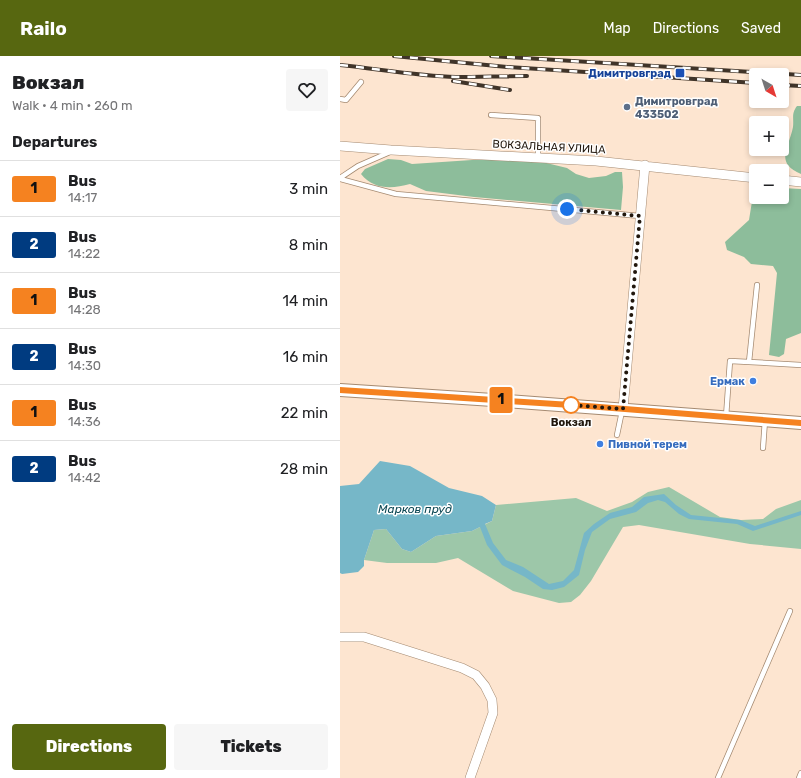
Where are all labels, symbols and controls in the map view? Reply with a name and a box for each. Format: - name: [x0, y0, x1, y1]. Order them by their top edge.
- text: Railo: [20, 17, 67, 40]
- text: Map: [604, 20, 631, 37]
- text: Directions: [653, 20, 719, 37]
- text: Saved: [741, 20, 781, 37]
- place label: Димитровград: [588, 67, 671, 80]
- marker: Димитровград: [674, 67, 686, 79]
- north arrow: [749, 68, 789, 108]
- map controls: [749, 68, 789, 204]
- button: heart: [286, 69, 328, 111]
- text: Вокзал: [12, 71, 84, 94]
- place label: Димитровград 433502: [635, 95, 718, 121]
- text: Walk · 4 min · 260 m: [12, 98, 133, 113]
- marker: Димитровград 433502: [622, 102, 632, 112]
- button: +: [749, 116, 789, 156]
- text: Departures: [12, 133, 97, 151]
- street label: ВОКЗАЛЬНАЯ УЛИЦА: [492, 138, 606, 156]
- button: −: [749, 164, 789, 204]
- text: Bus: [68, 172, 96, 190]
- text: 1: [31, 180, 37, 197]
- text: 3 min: [289, 180, 328, 198]
- text: 14:17: [68, 190, 97, 205]
- your location: [557, 199, 577, 219]
- text: Bus: [68, 228, 96, 246]
- text: 2: [29, 236, 39, 253]
- text: 8 min: [289, 236, 328, 254]
- text: 14:22: [68, 246, 100, 261]
- text: Bus: [68, 284, 96, 302]
- text: 1: [31, 292, 37, 309]
- text: 14 min: [283, 292, 328, 310]
- text: 14:28: [68, 302, 101, 317]
- text: Bus: [68, 340, 96, 358]
- text: 2: [29, 348, 39, 365]
- text: 16 min: [283, 348, 328, 366]
- text: 14:30: [68, 358, 101, 373]
- place label: Ермак: [710, 375, 745, 388]
- marker: Ермак: [748, 376, 758, 386]
- line badge: 1: [488, 387, 514, 413]
- text: 1: [498, 391, 504, 408]
- text: Bus: [68, 396, 96, 414]
- marker: Вокзал: [562, 396, 580, 414]
- text: 1: [31, 404, 37, 421]
- text: 22 min: [281, 404, 328, 422]
- text: 14:36: [68, 414, 101, 429]
- place label: Вокзал: [551, 416, 591, 429]
- place label: Пивной терем: [608, 438, 687, 451]
- marker: Пивной терем: [595, 439, 605, 449]
- text: Bus: [68, 452, 96, 470]
- text: 2: [29, 460, 39, 477]
- text: 28 min: [280, 460, 328, 478]
- text: 14:42: [68, 470, 101, 485]
- water label: Марков пруд: [378, 502, 452, 516]
- button: Directions: [12, 724, 166, 770]
- button: Tickets: [174, 724, 328, 770]

